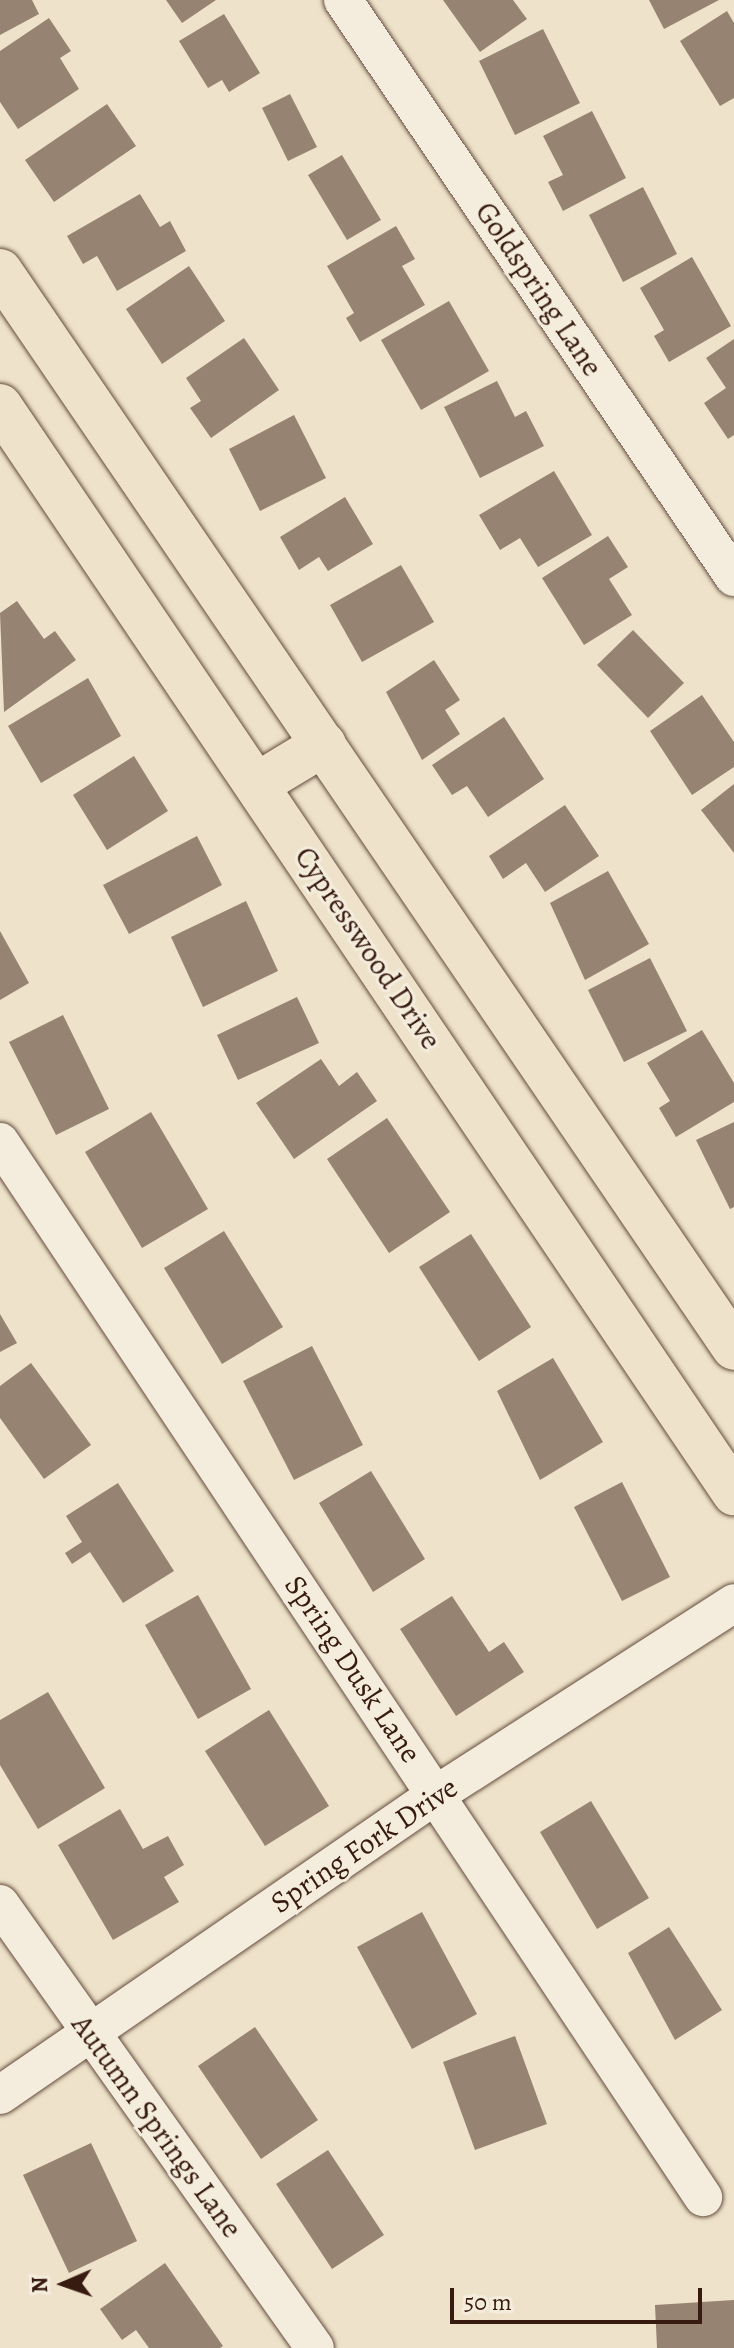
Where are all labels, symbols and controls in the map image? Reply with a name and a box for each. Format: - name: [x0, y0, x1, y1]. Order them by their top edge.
- street label: Goldspring Lane: [468, 195, 610, 383]
- street label: Cypresswood Drive: [287, 840, 449, 1056]
- street label: Spring Dusk Lane: [277, 1568, 429, 1770]
- street label: Spring Fork Drive: [264, 1769, 464, 1921]
- street label: Autumn Springs Lane: [64, 2007, 250, 2245]
- north arrow: [24, 2244, 104, 2324]
- scale bar: [454, 2272, 706, 2322]
- text: N: [25, 2276, 55, 2293]
- text: 50 m: [464, 2286, 512, 2318]

